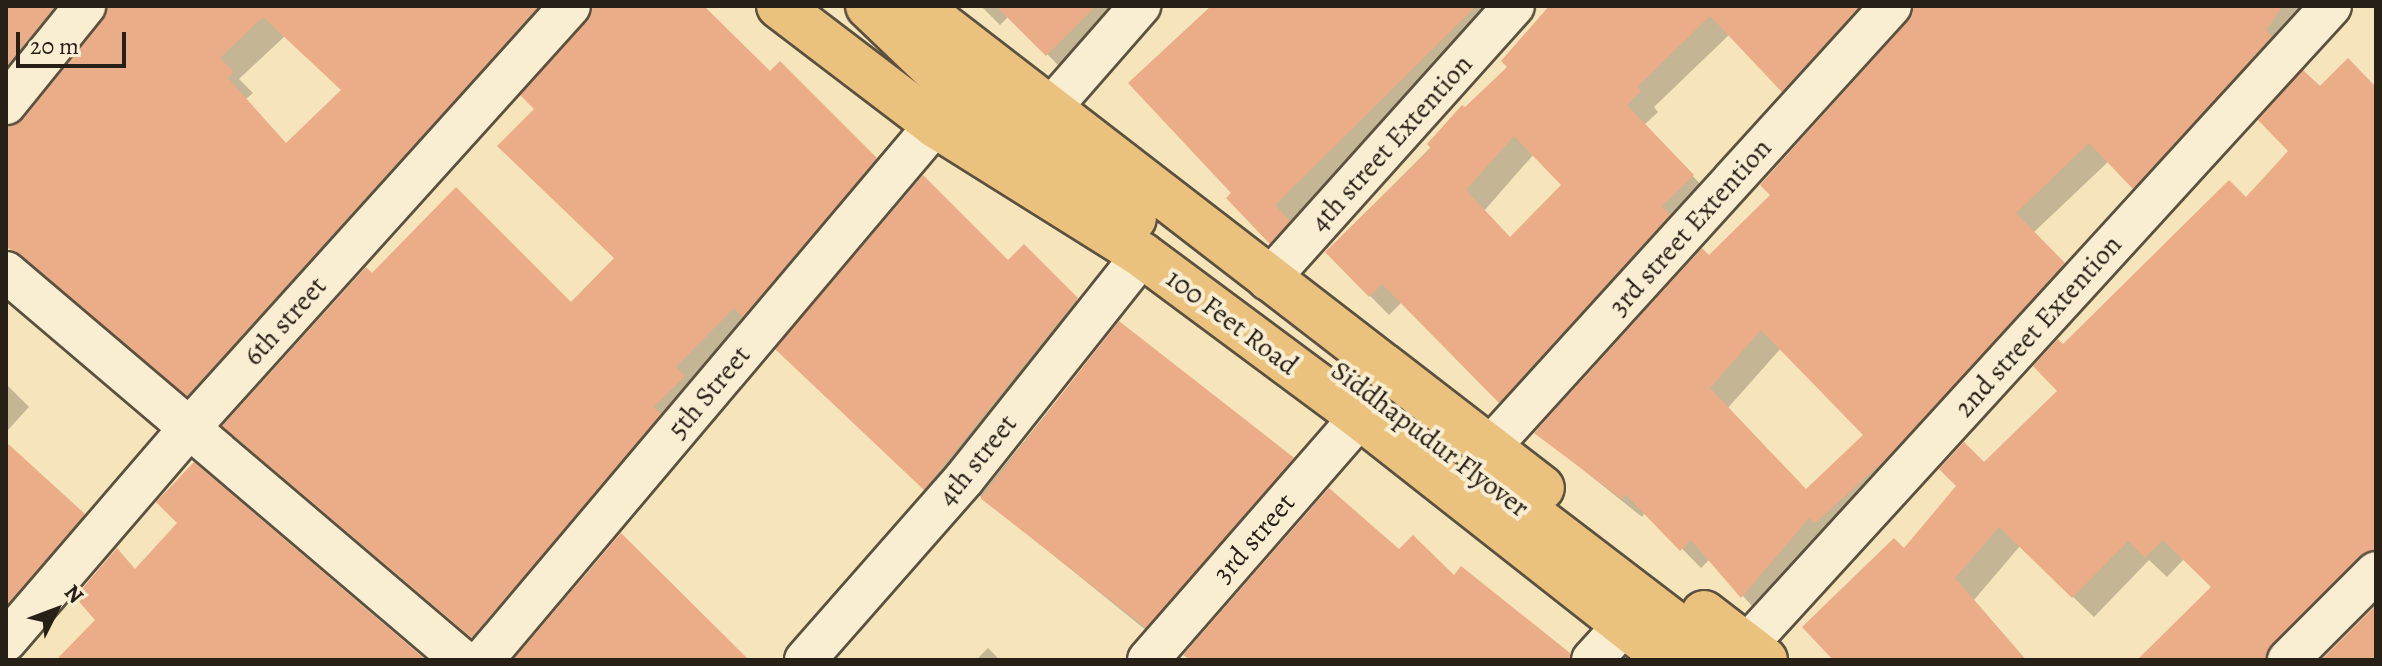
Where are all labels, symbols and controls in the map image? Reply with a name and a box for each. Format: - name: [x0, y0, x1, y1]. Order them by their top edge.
- scale bar: [20, 16, 130, 66]
- text: 20 m: [30, 30, 79, 62]
- street label: 4th street Extention: [1303, 48, 1479, 238]
- street label: 3rd street Extention: [1602, 131, 1778, 323]
- street label: 2nd street Extention: [1947, 228, 2129, 424]
- street label: 100 Feet Road: [1160, 262, 1304, 382]
- street label: 6th street: [236, 270, 334, 372]
- street label: 5th Street: [661, 339, 757, 445]
- street label: Siddhapudur Flyover: [1324, 354, 1536, 524]
- street label: 4th street: [930, 408, 1024, 512]
- street label: 3rd street: [1206, 486, 1302, 590]
- north arrow: [16, 570, 96, 650]
- text: N: [57, 578, 90, 610]

